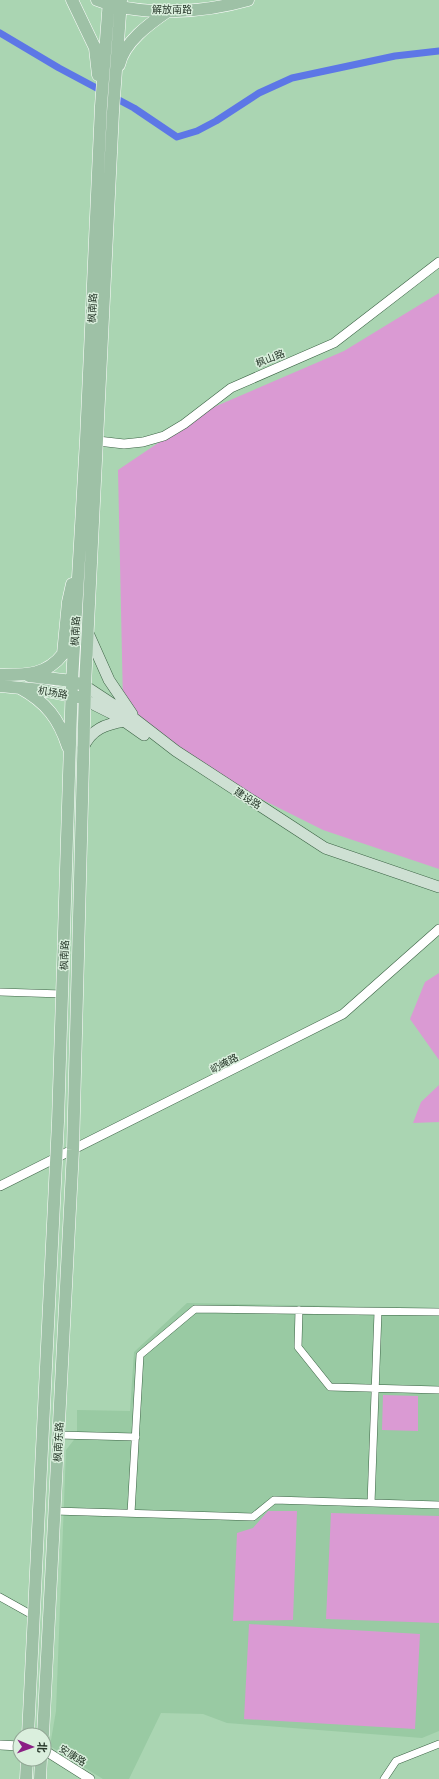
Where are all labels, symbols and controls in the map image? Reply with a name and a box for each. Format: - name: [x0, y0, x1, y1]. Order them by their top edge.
- street label: 解放南路: [152, 2, 192, 16]
- street label: 枫南路: [84, 293, 100, 323]
- street label: 枫山路: [253, 346, 287, 370]
- street label: 枫南路: [67, 616, 83, 646]
- street label: 机场路: [37, 683, 69, 701]
- street label: 建设路: [232, 784, 264, 812]
- street label: 枫南路: [56, 940, 72, 970]
- street label: 屷崦路: [207, 1050, 241, 1076]
- street label: 枫南东路: [50, 1422, 66, 1462]
- north arrow: [12, 1727, 52, 1767]
- street label: 安康路: [57, 1741, 89, 1769]
- text: 北: [35, 1742, 50, 1753]

